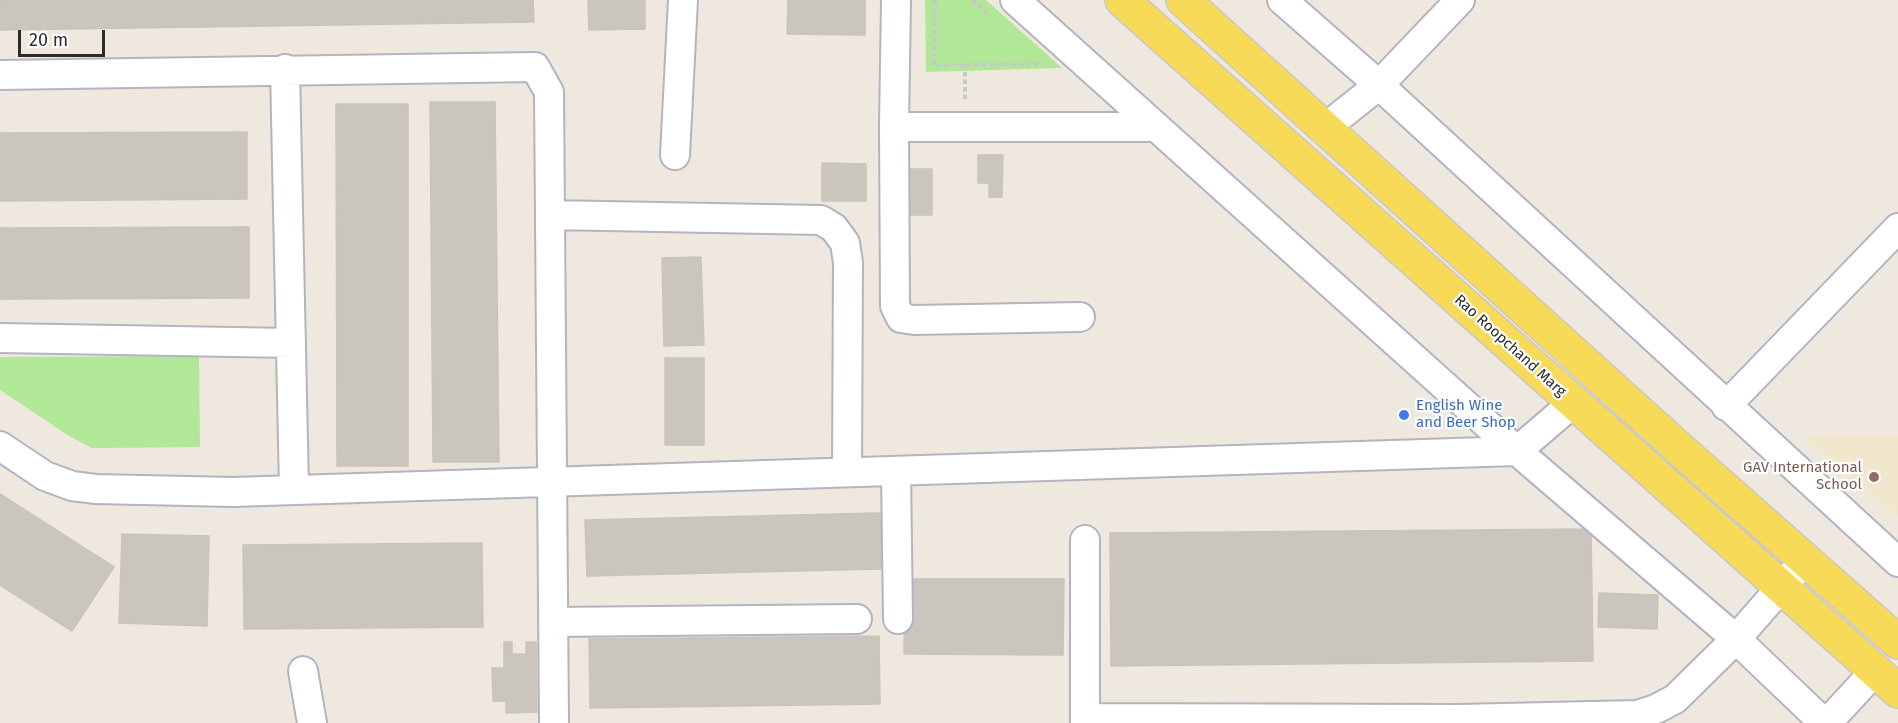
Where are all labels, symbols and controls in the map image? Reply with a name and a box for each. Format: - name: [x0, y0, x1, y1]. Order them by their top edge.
- scale bar: [21, 18, 108, 56]
- text: 20 m: [29, 29, 68, 51]
- street label: Rao Roopchand Marg: [1450, 291, 1570, 401]
- place label: English Wine and Beer Shop: [1416, 397, 1516, 432]
- marker: English Wine and Beer Shop: [1397, 408, 1411, 422]
- place label: GAV International School: [1743, 459, 1862, 494]
- marker: GAV International School: [1867, 470, 1881, 484]

